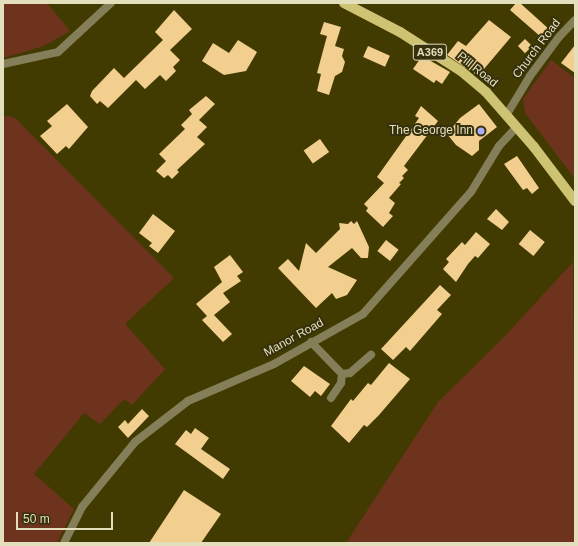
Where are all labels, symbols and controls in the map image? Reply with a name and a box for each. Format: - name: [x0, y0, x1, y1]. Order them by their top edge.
- street label: Church Road: [510, 16, 564, 82]
- road number: A369: [412, 43, 448, 61]
- street label: Pill Road: [454, 49, 500, 91]
- place label: The George Inn: [389, 124, 473, 138]
- marker: The George Inn: [476, 126, 486, 136]
- street label: Manor Road: [262, 316, 326, 360]
- scale bar: [18, 504, 115, 530]
- text: 50 m: [23, 512, 50, 526]

